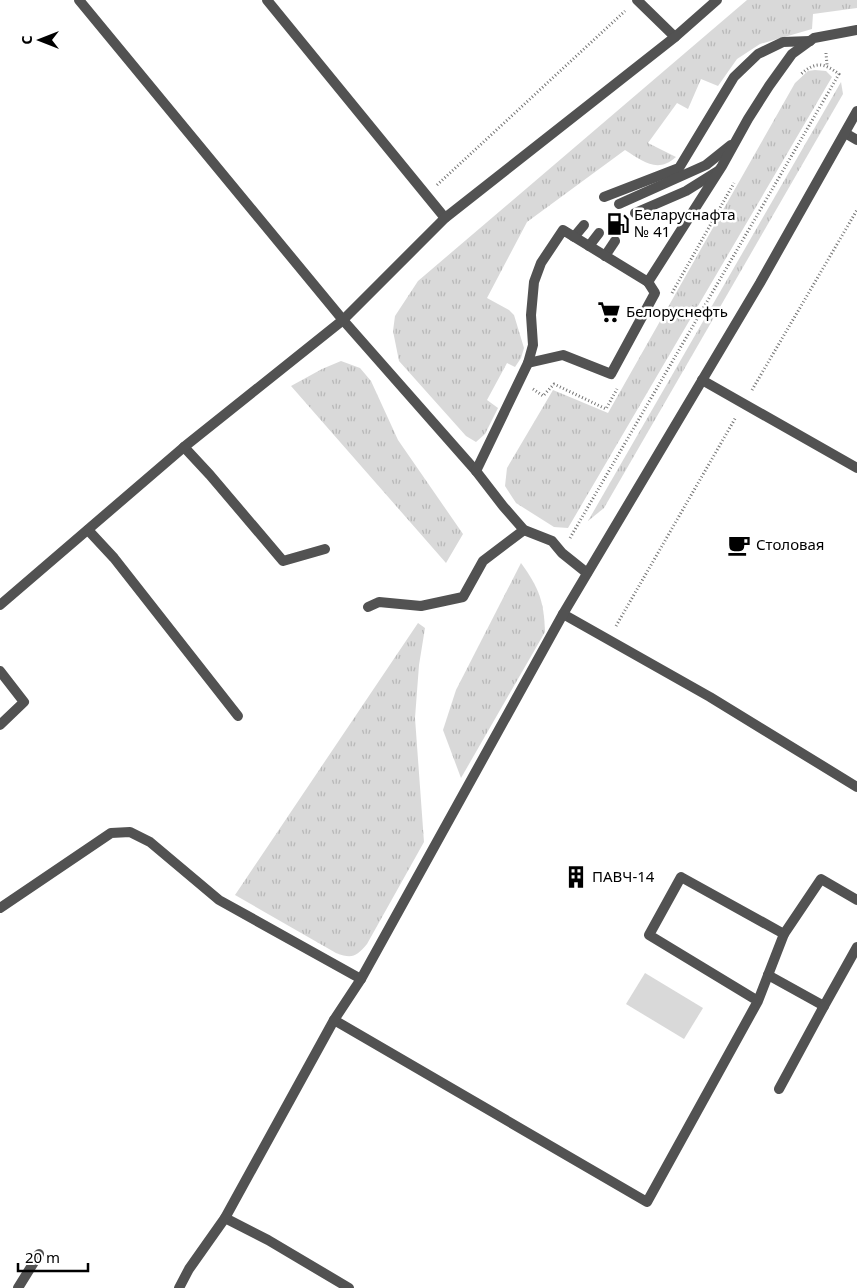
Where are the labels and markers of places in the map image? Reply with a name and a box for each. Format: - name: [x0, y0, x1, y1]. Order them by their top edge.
- place label: Беларуснафта № 41: [634, 204, 736, 241]
- fuel station icon: Беларуснафта № 41: [605, 211, 631, 237]
- supermarket icon: Белоруснефть: [596, 299, 622, 325]
- place label: Белоруснефть: [626, 301, 728, 321]
- cafe icon: Столовая: [726, 532, 752, 558]
- place label: Столовая: [756, 534, 825, 554]
- building icon: ПАВЧ-14: [563, 864, 589, 890]
- place label: ПАВЧ-14: [592, 866, 655, 886]

